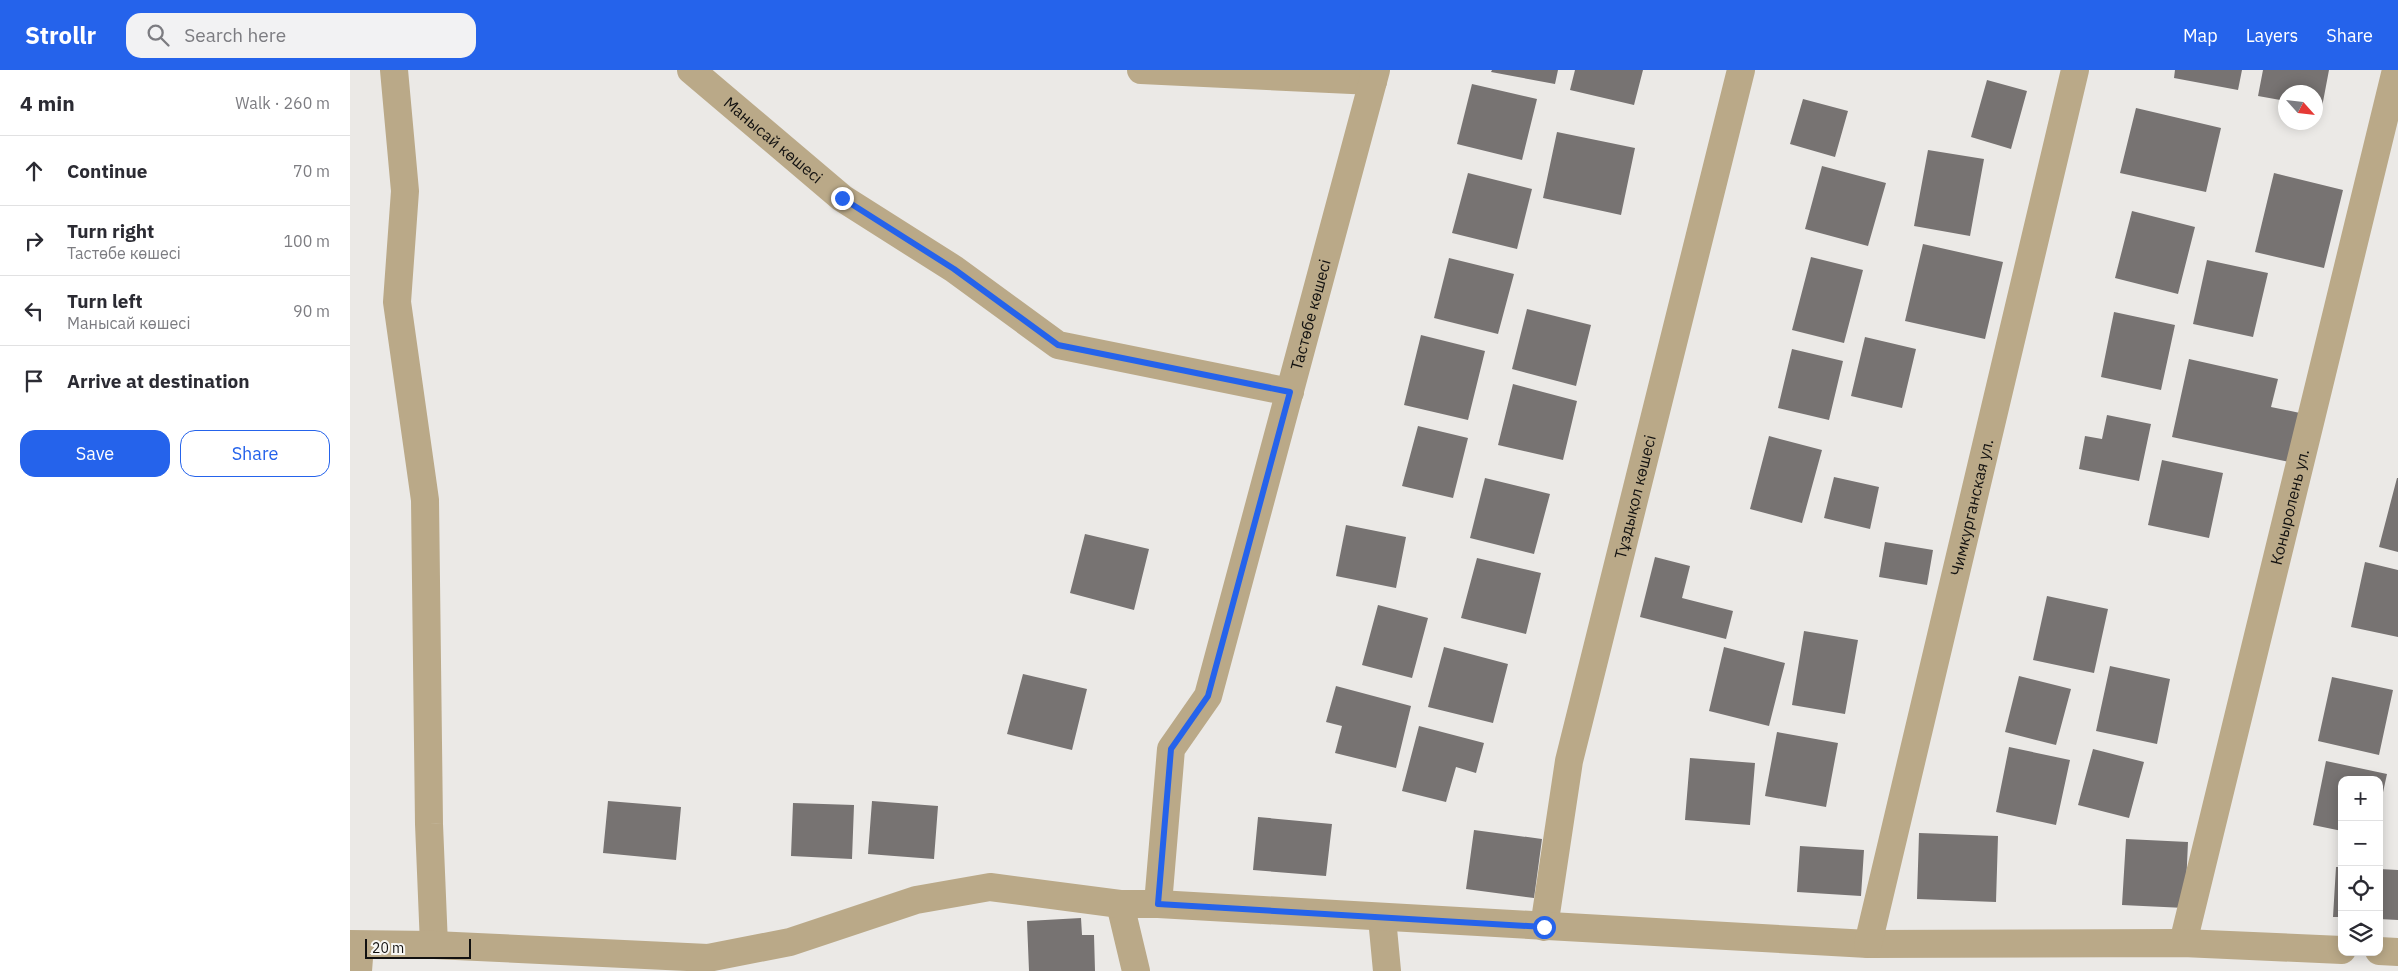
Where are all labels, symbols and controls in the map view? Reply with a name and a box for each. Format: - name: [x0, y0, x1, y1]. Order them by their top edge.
- search box: [126, 13, 476, 58]
- text: Strollr: [25, 19, 96, 51]
- icon: search: [144, 21, 172, 49]
- text: Search here: [184, 23, 286, 47]
- text: Map: [2183, 24, 2218, 47]
- text: Layers: [2246, 24, 2298, 47]
- text: Share: [2326, 24, 2373, 47]
- north arrow: [2278, 85, 2323, 130]
- text: 4 min: [20, 89, 75, 117]
- street label: Манысай көшесі: [720, 92, 827, 187]
- text: Walk · 260 m: [235, 93, 330, 113]
- icon: ahead: [20, 157, 48, 185]
- text: Continue: [67, 159, 147, 183]
- text: 70 m: [293, 161, 330, 181]
- route end: [831, 187, 854, 210]
- text: Turn right: [67, 219, 154, 243]
- icon: right: [20, 227, 48, 255]
- text: 100 m: [283, 231, 330, 251]
- text: Тастөбе көшесі: [67, 243, 181, 263]
- street label: Тастөбе көшесі: [1286, 257, 1335, 372]
- text: Turn left: [67, 289, 143, 313]
- icon: left: [20, 297, 48, 325]
- text: 90 m: [293, 301, 330, 321]
- text: Манысай көшесі: [67, 313, 190, 333]
- icon: arrive: [20, 367, 48, 395]
- text: Arrive at destination: [67, 369, 250, 393]
- button: Save: [20, 430, 170, 477]
- button: Share: [180, 430, 330, 477]
- street label: Тұздықол көшесі: [1610, 433, 1660, 561]
- street label: Чимкурганская ул.: [1946, 436, 1997, 578]
- street label: Коныролень ул.: [2266, 447, 2313, 567]
- map controls: [2338, 776, 2383, 956]
- button: +: [2338, 776, 2383, 821]
- button: −: [2338, 821, 2383, 866]
- button: locate: [2338, 866, 2383, 911]
- button: layers: [2338, 911, 2383, 956]
- route start: [1533, 916, 1556, 939]
- scale bar: [365, 936, 471, 959]
- text: 20 m: [372, 939, 404, 957]

